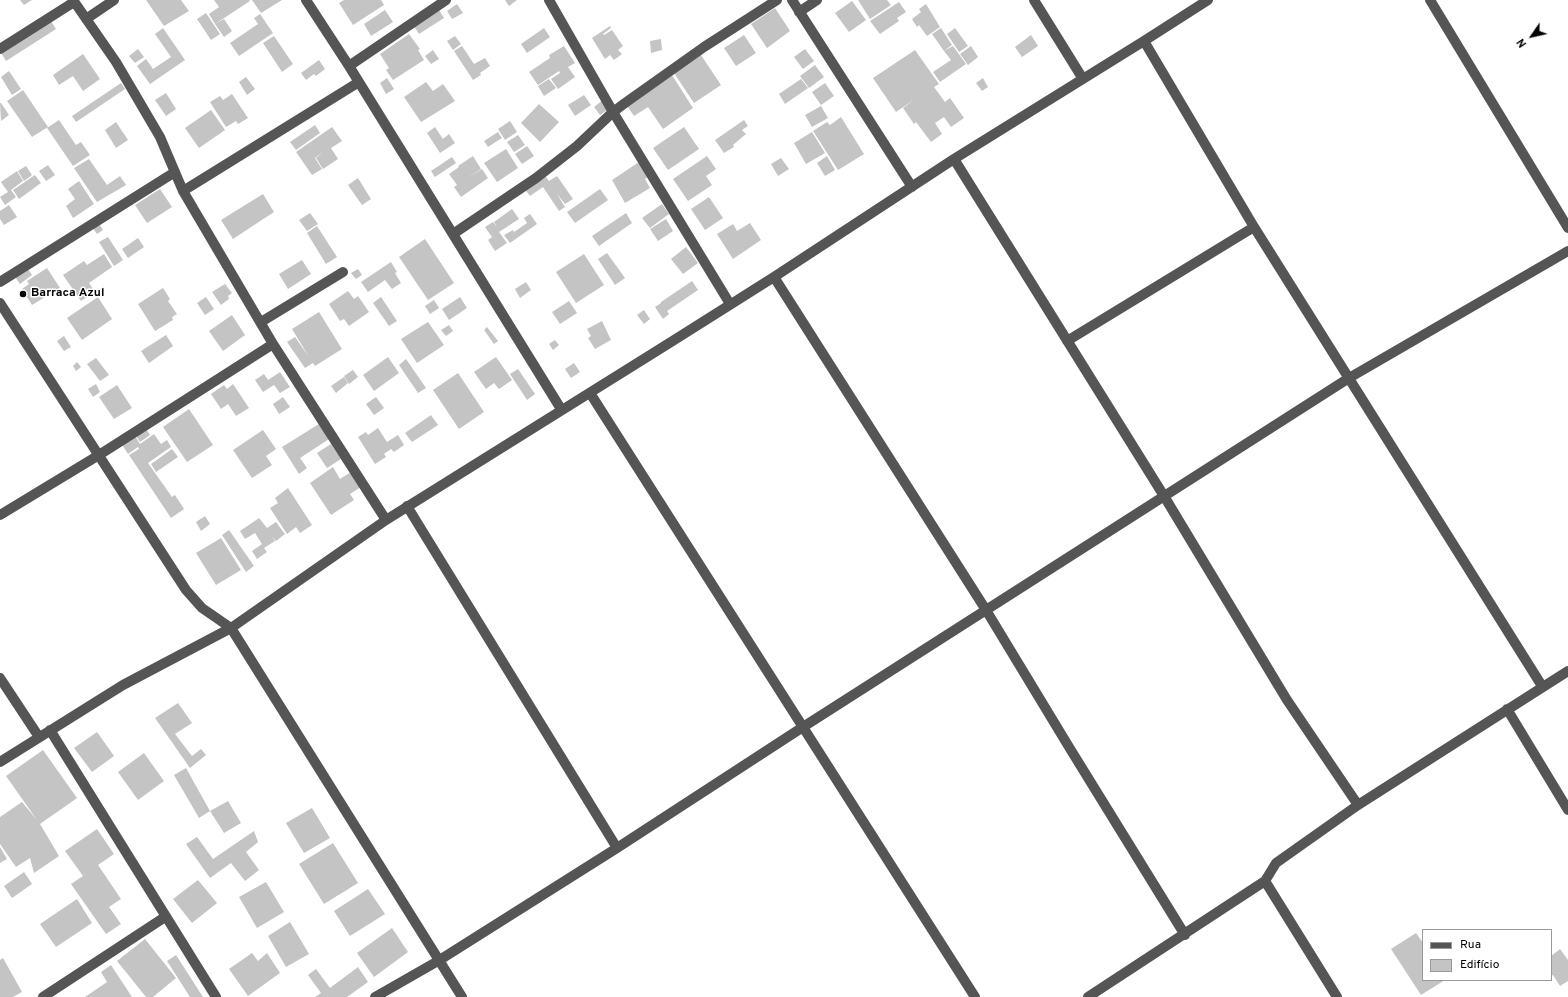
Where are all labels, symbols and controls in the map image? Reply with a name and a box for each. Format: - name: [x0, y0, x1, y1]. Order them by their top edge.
- north arrow: [1512, 16, 1552, 56]
- text: N: [1514, 36, 1530, 50]
- place label: Barraca Azul: [31, 287, 104, 301]
- marker: Barraca Azul: [18, 289, 28, 299]
- legend: [1422, 929, 1552, 981]
- text: Rua: [1460, 937, 1481, 953]
- text: Edifício: [1460, 957, 1499, 973]

